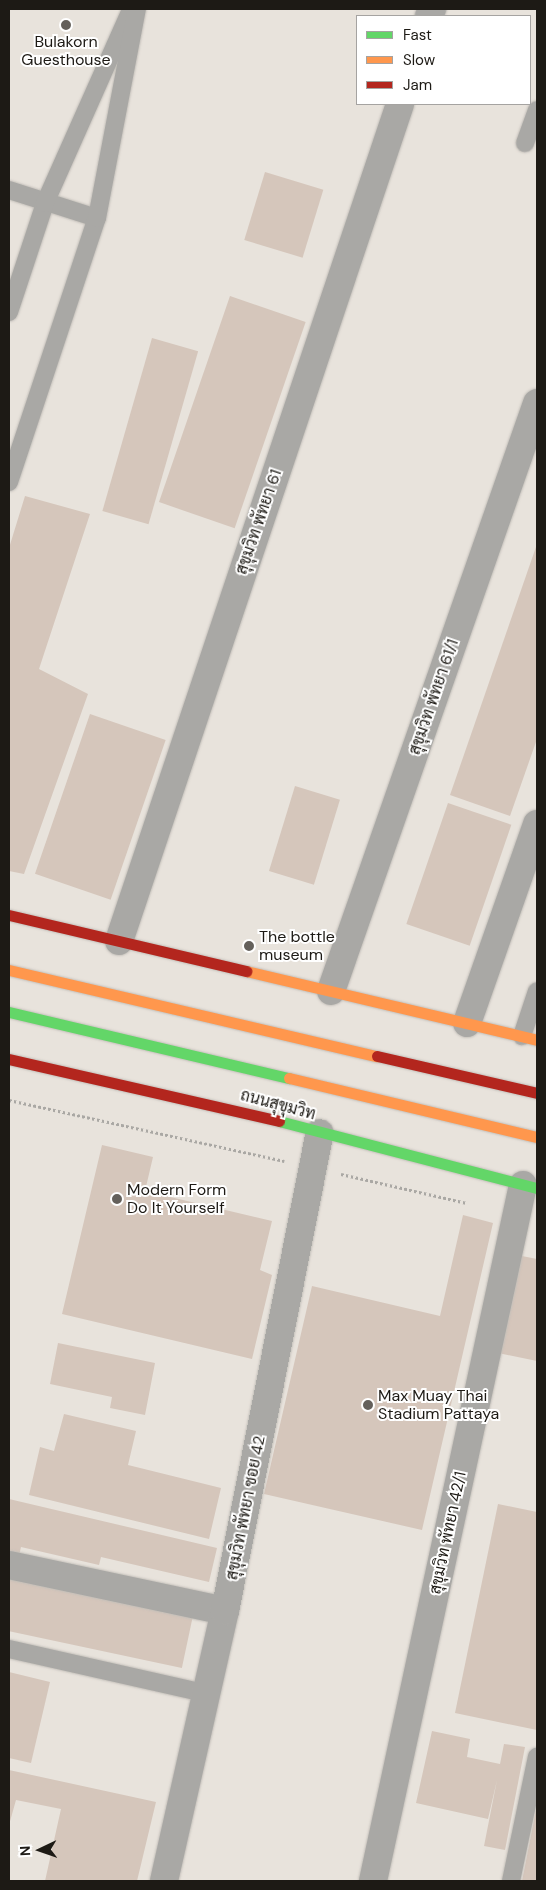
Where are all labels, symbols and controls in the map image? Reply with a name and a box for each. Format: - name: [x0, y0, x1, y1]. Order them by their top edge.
- legend: [356, 15, 531, 105]
- marker: Bulakorn Guesthouse: [60, 19, 72, 31]
- text: Fast: [403, 25, 432, 45]
- place label: Bulakorn Guesthouse: [21, 32, 111, 70]
- text: Slow: [403, 50, 435, 70]
- text: Jam: [403, 75, 432, 95]
- street label: สุขุมวิท พัทยา 61: [232, 467, 286, 577]
- street label: สุขุมวิท พัทยา 61/1: [405, 637, 463, 757]
- place label: The bottle museum: [259, 927, 335, 965]
- marker: The bottle museum: [243, 940, 255, 952]
- street label: ถนนสุขุมวิท: [238, 1086, 318, 1124]
- place label: Modern Form Do It Yourself: [127, 1180, 226, 1218]
- marker: Modern Form Do It Yourself: [111, 1193, 123, 1205]
- place label: Max Muay Thai Stadium Pattaya: [378, 1386, 499, 1424]
- marker: Max Muay Thai Stadium Pattaya: [362, 1399, 374, 1411]
- street label: สุขุมวิท พัทยา ซอย 42: [223, 1434, 269, 1582]
- street label: สุขุมวิท พัทยา 42/1: [426, 1470, 470, 1596]
- north arrow: [15, 1825, 65, 1875]
- text: N: [16, 1845, 34, 1856]

